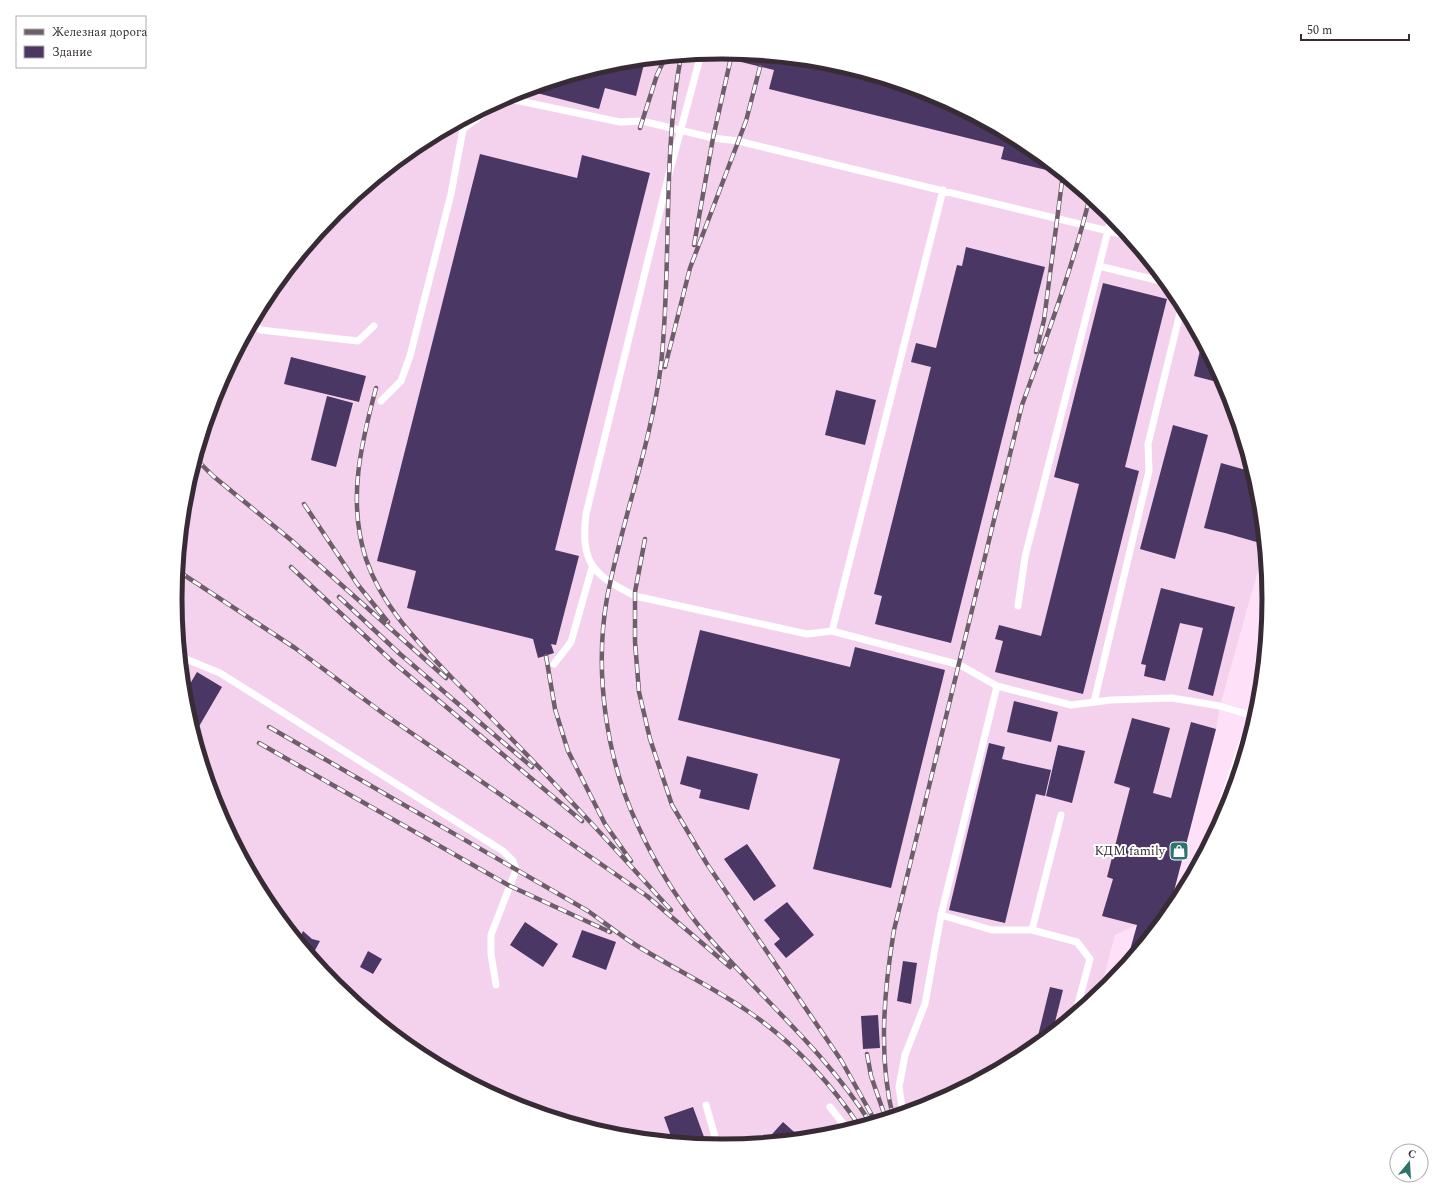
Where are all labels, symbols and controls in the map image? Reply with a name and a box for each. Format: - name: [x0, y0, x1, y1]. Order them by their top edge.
- legend: [16, 16, 146, 68]
- scale bar: [1301, 16, 1409, 42]
- text: 50 m: [1307, 21, 1332, 40]
- text: Железная дорога: [52, 23, 147, 42]
- text: Здание: [52, 43, 92, 62]
- shop icon: КДМ family: [1168, 840, 1190, 862]
- place label: КДМ family: [1094, 841, 1166, 861]
- north arrow: [1389, 1143, 1429, 1183]
- text: С: [1406, 1145, 1418, 1163]

